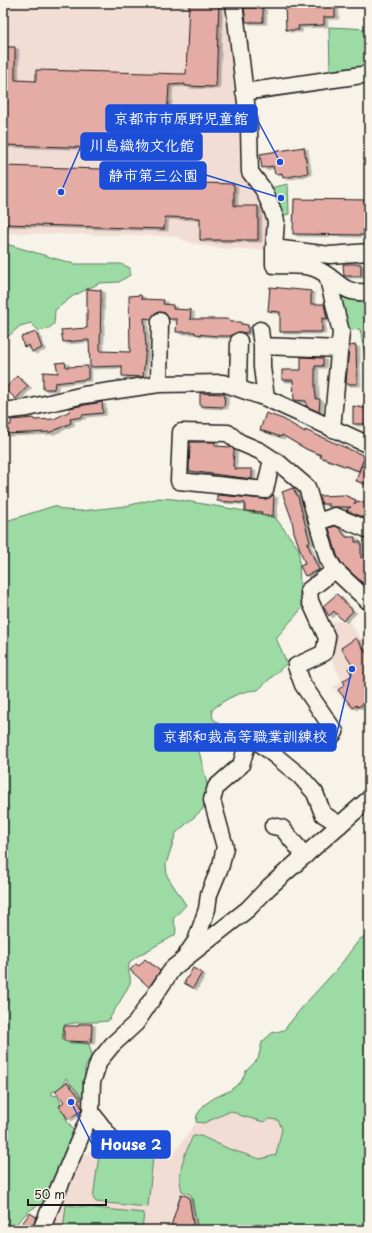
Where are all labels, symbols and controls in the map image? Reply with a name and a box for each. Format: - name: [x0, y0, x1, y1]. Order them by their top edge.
- callout: 京都市市原野児童館: [106, 105, 257, 132]
- text: 京都市市原野児童館: [113, 106, 249, 129]
- callout: 川島織物文化館: [81, 133, 202, 160]
- text: 川島織物文化館: [89, 133, 195, 156]
- callout: 静市第三公園: [100, 162, 206, 189]
- text: 静市第三公園: [108, 163, 198, 186]
- callout: 京都和裁高等職業訓練校: [155, 724, 336, 751]
- text: 京都和裁高等職業訓練校: [162, 724, 328, 747]
- callout: House 2: [92, 1131, 170, 1158]
- text: House 2: [100, 1132, 162, 1155]
- scale bar: [28, 1181, 106, 1207]
- text: 50 m: [34, 1185, 65, 1203]

